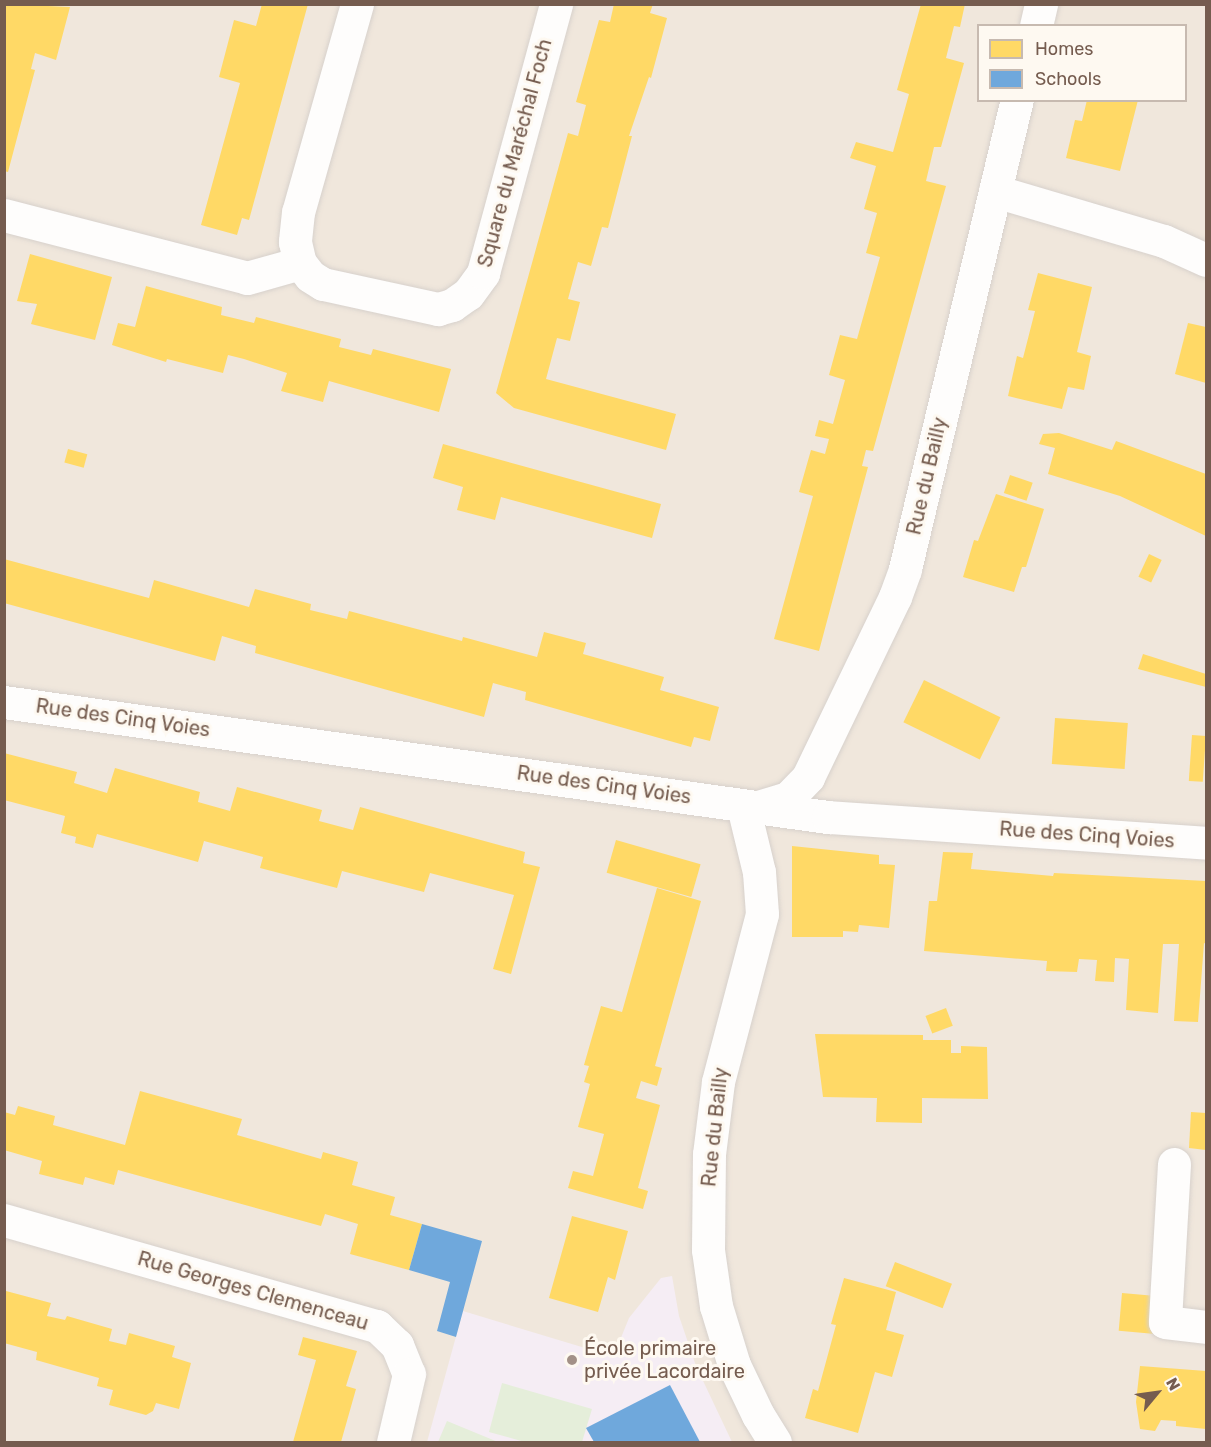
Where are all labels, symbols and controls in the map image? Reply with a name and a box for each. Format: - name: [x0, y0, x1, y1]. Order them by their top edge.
- legend: [977, 24, 1187, 102]
- street label: Square du Maréchal Foch: [473, 36, 557, 270]
- text: Homes: [1035, 38, 1093, 60]
- text: Schools: [1035, 68, 1101, 90]
- street label: Rue du Bailly: [902, 415, 952, 537]
- street label: Rue des Cinq Voies: [34, 694, 212, 742]
- street label: Rue des Cinq Voies: [515, 761, 693, 809]
- street label: Rue des Cinq Voies: [998, 817, 1176, 853]
- street label: Rue du Bailly: [697, 1066, 733, 1188]
- street label: Rue Georges Clemenceau: [135, 1247, 371, 1335]
- place label: École primaire privée Lacordaire: [584, 1336, 745, 1383]
- marker: École primaire privée Lacordaire: [565, 1353, 579, 1367]
- north arrow: [1127, 1363, 1187, 1423]
- text: N: [1162, 1374, 1184, 1394]

